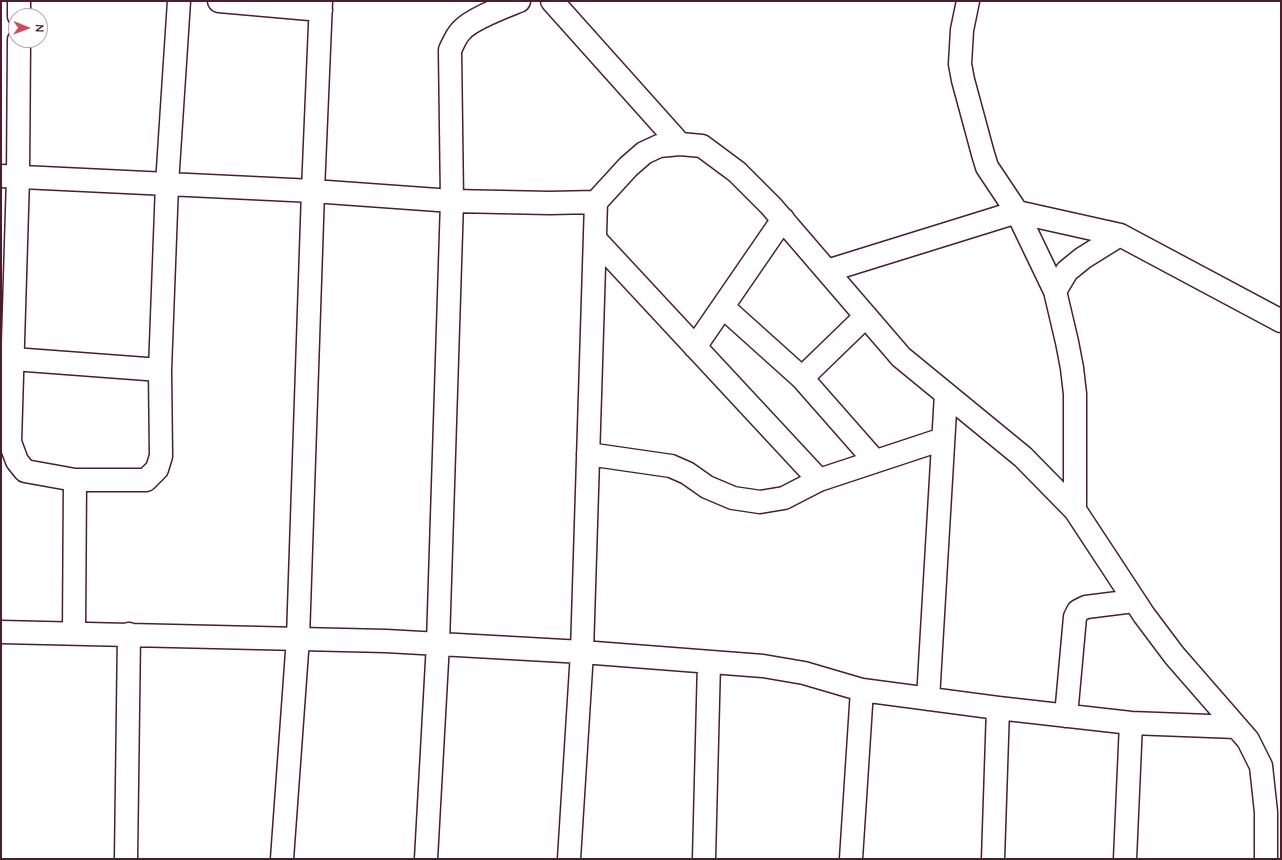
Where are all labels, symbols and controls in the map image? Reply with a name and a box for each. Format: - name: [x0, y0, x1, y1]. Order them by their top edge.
- north arrow: [8, 8, 48, 48]
- text: N: [32, 25, 47, 32]

